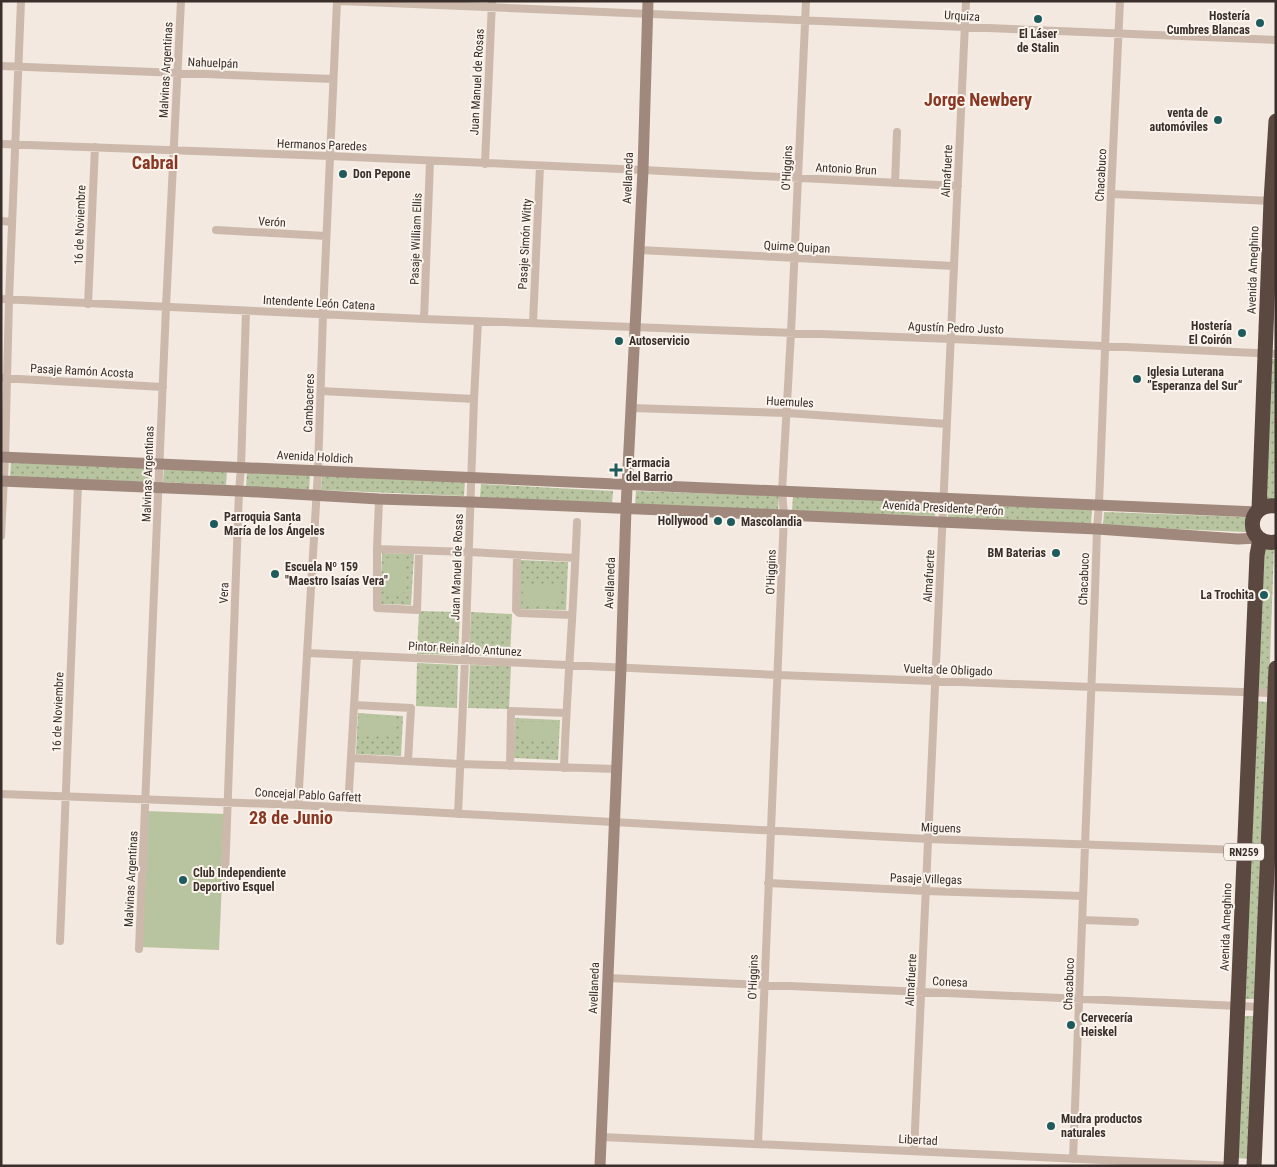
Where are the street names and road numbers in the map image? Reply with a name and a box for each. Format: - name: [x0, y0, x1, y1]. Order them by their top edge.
- street label: Urquiza: [944, 8, 981, 24]
- street label: Malvinas Argentinas: [156, 21, 176, 119]
- street label: Juan Manuel de Rosas: [467, 28, 487, 136]
- street label: Nahuelpán: [187, 55, 239, 71]
- street label: Hermanos Paredes: [277, 136, 367, 154]
- street label: Almafuerte: [939, 144, 955, 198]
- street label: O'Higgins: [779, 145, 795, 191]
- street label: Chacabuco: [1093, 148, 1109, 202]
- street label: Avellaneda: [620, 152, 636, 204]
- street label: Antonio Brun: [815, 160, 877, 178]
- street label: 16 de Noviembre: [72, 184, 88, 265]
- street label: Pasaje William Ellis: [407, 193, 425, 285]
- street label: Pasaje Simón Witty: [516, 198, 534, 290]
- street label: Verón: [258, 214, 286, 230]
- street label: Avenida Ameghino: [1244, 226, 1262, 314]
- street label: Quime Quipan: [763, 238, 831, 256]
- street label: Intendente León Catena: [263, 293, 376, 313]
- street label: Agustín Pedro Justo: [908, 319, 1004, 337]
- street label: Pasaje Ramón Acosta: [30, 361, 134, 381]
- street label: Cambaceres: [301, 373, 317, 433]
- street label: Huemules: [766, 394, 814, 410]
- street label: Malvinas Argentinas: [139, 426, 157, 522]
- street label: Avenida Holdich: [276, 448, 354, 466]
- street label: Avenida Presidente Perón: [882, 498, 1004, 518]
- street label: Juan Manuel de Rosas: [448, 513, 466, 621]
- street label: O'Higgins: [763, 549, 779, 595]
- street label: Almafuerte: [921, 549, 937, 603]
- street label: Chacabuco: [1076, 552, 1092, 606]
- street label: Avellaneda: [602, 557, 618, 609]
- street label: Vera: [217, 582, 231, 604]
- street label: Pintor Reinaldo Antunez: [408, 639, 522, 659]
- street label: Vuelta de Obligado: [903, 661, 993, 679]
- street label: 16 de Noviembre: [50, 671, 66, 752]
- street label: Concejal Pablo Gaffett: [254, 785, 362, 805]
- street label: Miguens: [921, 820, 961, 836]
- street label: Malvinas Argentinas: [121, 830, 141, 928]
- road number: RN259: [1224, 844, 1264, 860]
- street label: Pasaje Villegas: [890, 871, 962, 887]
- street label: Avenida Ameghino: [1217, 883, 1235, 971]
- street label: Almafuerte: [903, 953, 919, 1007]
- street label: O'Higgins: [745, 954, 761, 1000]
- street label: Chacabuco: [1061, 957, 1077, 1011]
- street label: Avellaneda: [586, 962, 602, 1014]
- street label: Conesa: [932, 974, 968, 990]
- street label: Libertad: [898, 1132, 938, 1148]

